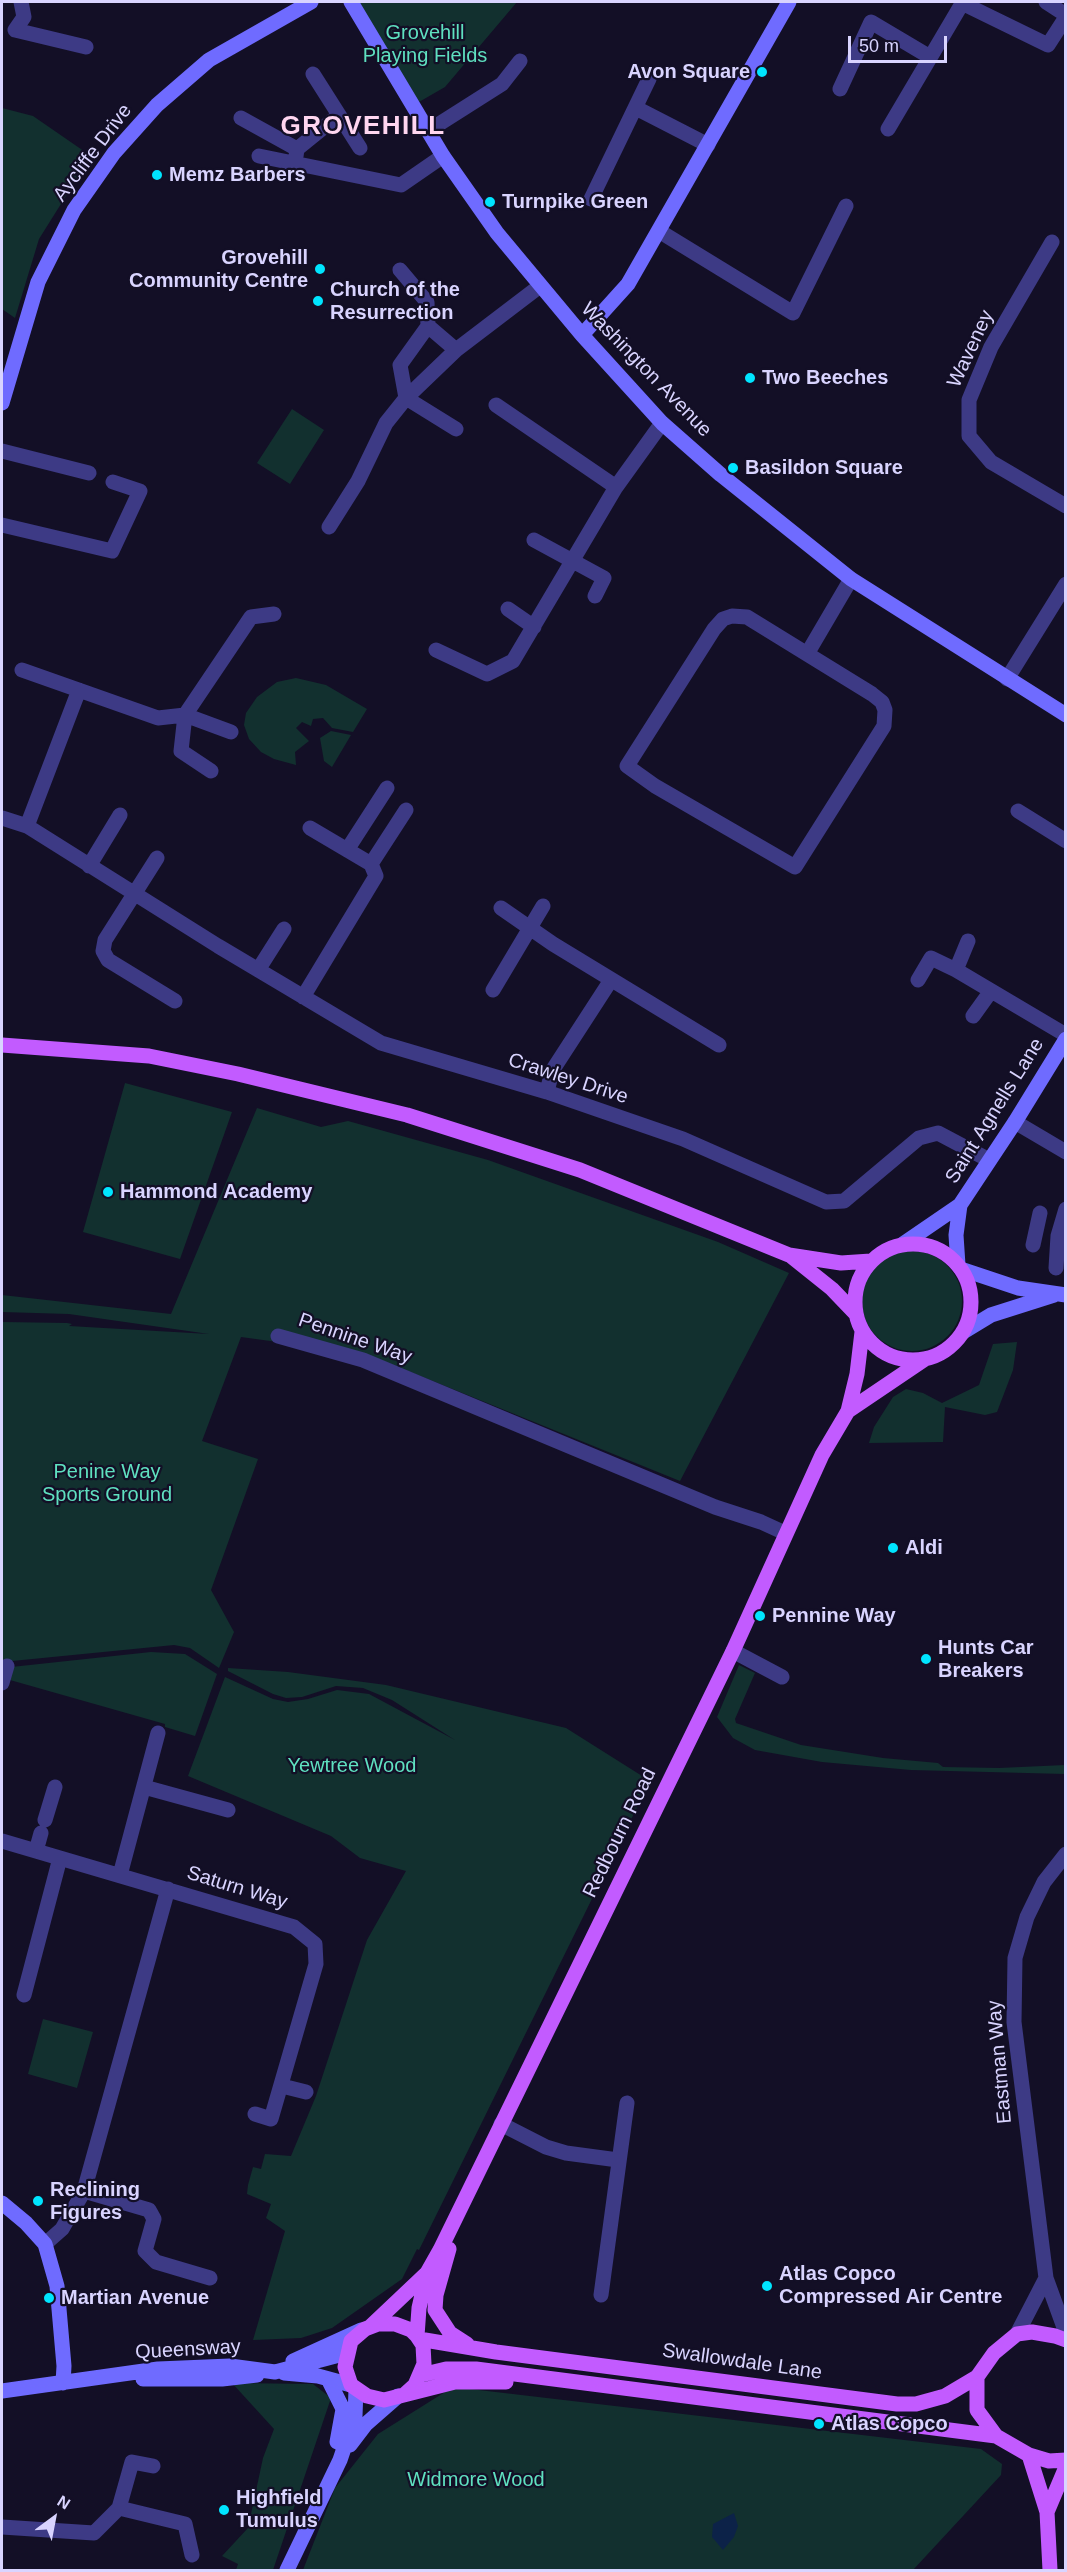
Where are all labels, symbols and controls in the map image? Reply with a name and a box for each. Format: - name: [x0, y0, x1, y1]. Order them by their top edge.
- park label: Grovehill Playing Fields: [363, 21, 487, 68]
- scale bar: [851, 24, 950, 62]
- text: 50 m: [859, 36, 899, 56]
- place label: Avon Square: [627, 60, 750, 84]
- marker: Avon Square: [755, 65, 769, 79]
- street label: Aycliffe Drive: [49, 99, 137, 207]
- district label: GROVEHILL: [280, 111, 446, 143]
- place label: Memz Barbers: [169, 163, 306, 187]
- marker: Memz Barbers: [150, 168, 164, 182]
- place label: Turnpike Green: [502, 190, 648, 214]
- marker: Turnpike Green: [483, 195, 497, 209]
- place label: Grovehill Community Centre: [129, 246, 308, 293]
- marker: Grovehill Community Centre: [313, 262, 327, 276]
- place label: Church of the Resurrection: [330, 278, 460, 325]
- marker: Church of the Resurrection: [311, 294, 325, 308]
- street label: Washington Avenue: [576, 298, 716, 442]
- street label: Waveney: [943, 306, 999, 392]
- place label: Two Beeches: [762, 366, 888, 390]
- marker: Two Beeches: [743, 371, 757, 385]
- place label: Basildon Square: [745, 456, 903, 480]
- marker: Basildon Square: [726, 461, 740, 475]
- street label: Saint Agnells Lane: [941, 1034, 1049, 1188]
- street label: Crawley Drive: [505, 1048, 631, 1110]
- place label: Hammond Academy: [120, 1180, 312, 1204]
- marker: Hammond Academy: [101, 1185, 115, 1199]
- street label: Pennine Way: [295, 1308, 415, 1370]
- park label: Penine Way Sports Ground: [42, 1460, 172, 1507]
- place label: Aldi: [905, 1536, 943, 1560]
- marker: Aldi: [886, 1541, 900, 1555]
- place label: Pennine Way: [772, 1604, 896, 1628]
- marker: Pennine Way: [753, 1609, 767, 1623]
- place label: Hunts Car Breakers: [938, 1636, 1034, 1683]
- marker: Hunts Car Breakers: [919, 1652, 933, 1666]
- park label: Yewtree Wood: [288, 1754, 416, 1778]
- street label: Redbourn Road: [578, 1764, 662, 1902]
- street label: Saturn Way: [184, 1861, 290, 1915]
- street label: Eastman Way: [983, 1999, 1017, 2125]
- place label: Reclining Figures: [50, 2178, 140, 2225]
- marker: Reclining Figures: [31, 2194, 45, 2208]
- place label: Atlas Copco Compressed Air Centre: [779, 2262, 1002, 2309]
- marker: Atlas Copco Compressed Air Centre: [760, 2279, 774, 2293]
- place label: Martian Avenue: [61, 2286, 209, 2310]
- marker: Martian Avenue: [42, 2291, 56, 2305]
- street label: Queensway: [135, 2335, 241, 2365]
- street label: Swallowdale Lane: [661, 2339, 823, 2385]
- place label: Atlas Copco: [831, 2412, 948, 2436]
- marker: Atlas Copco: [812, 2417, 826, 2431]
- park label: Widmore Wood: [407, 2468, 545, 2492]
- place label: Highfield Tumulus: [236, 2486, 322, 2533]
- north arrow: [24, 2488, 84, 2548]
- text: N: [54, 2492, 73, 2513]
- marker: Highfield Tumulus: [217, 2503, 231, 2517]

